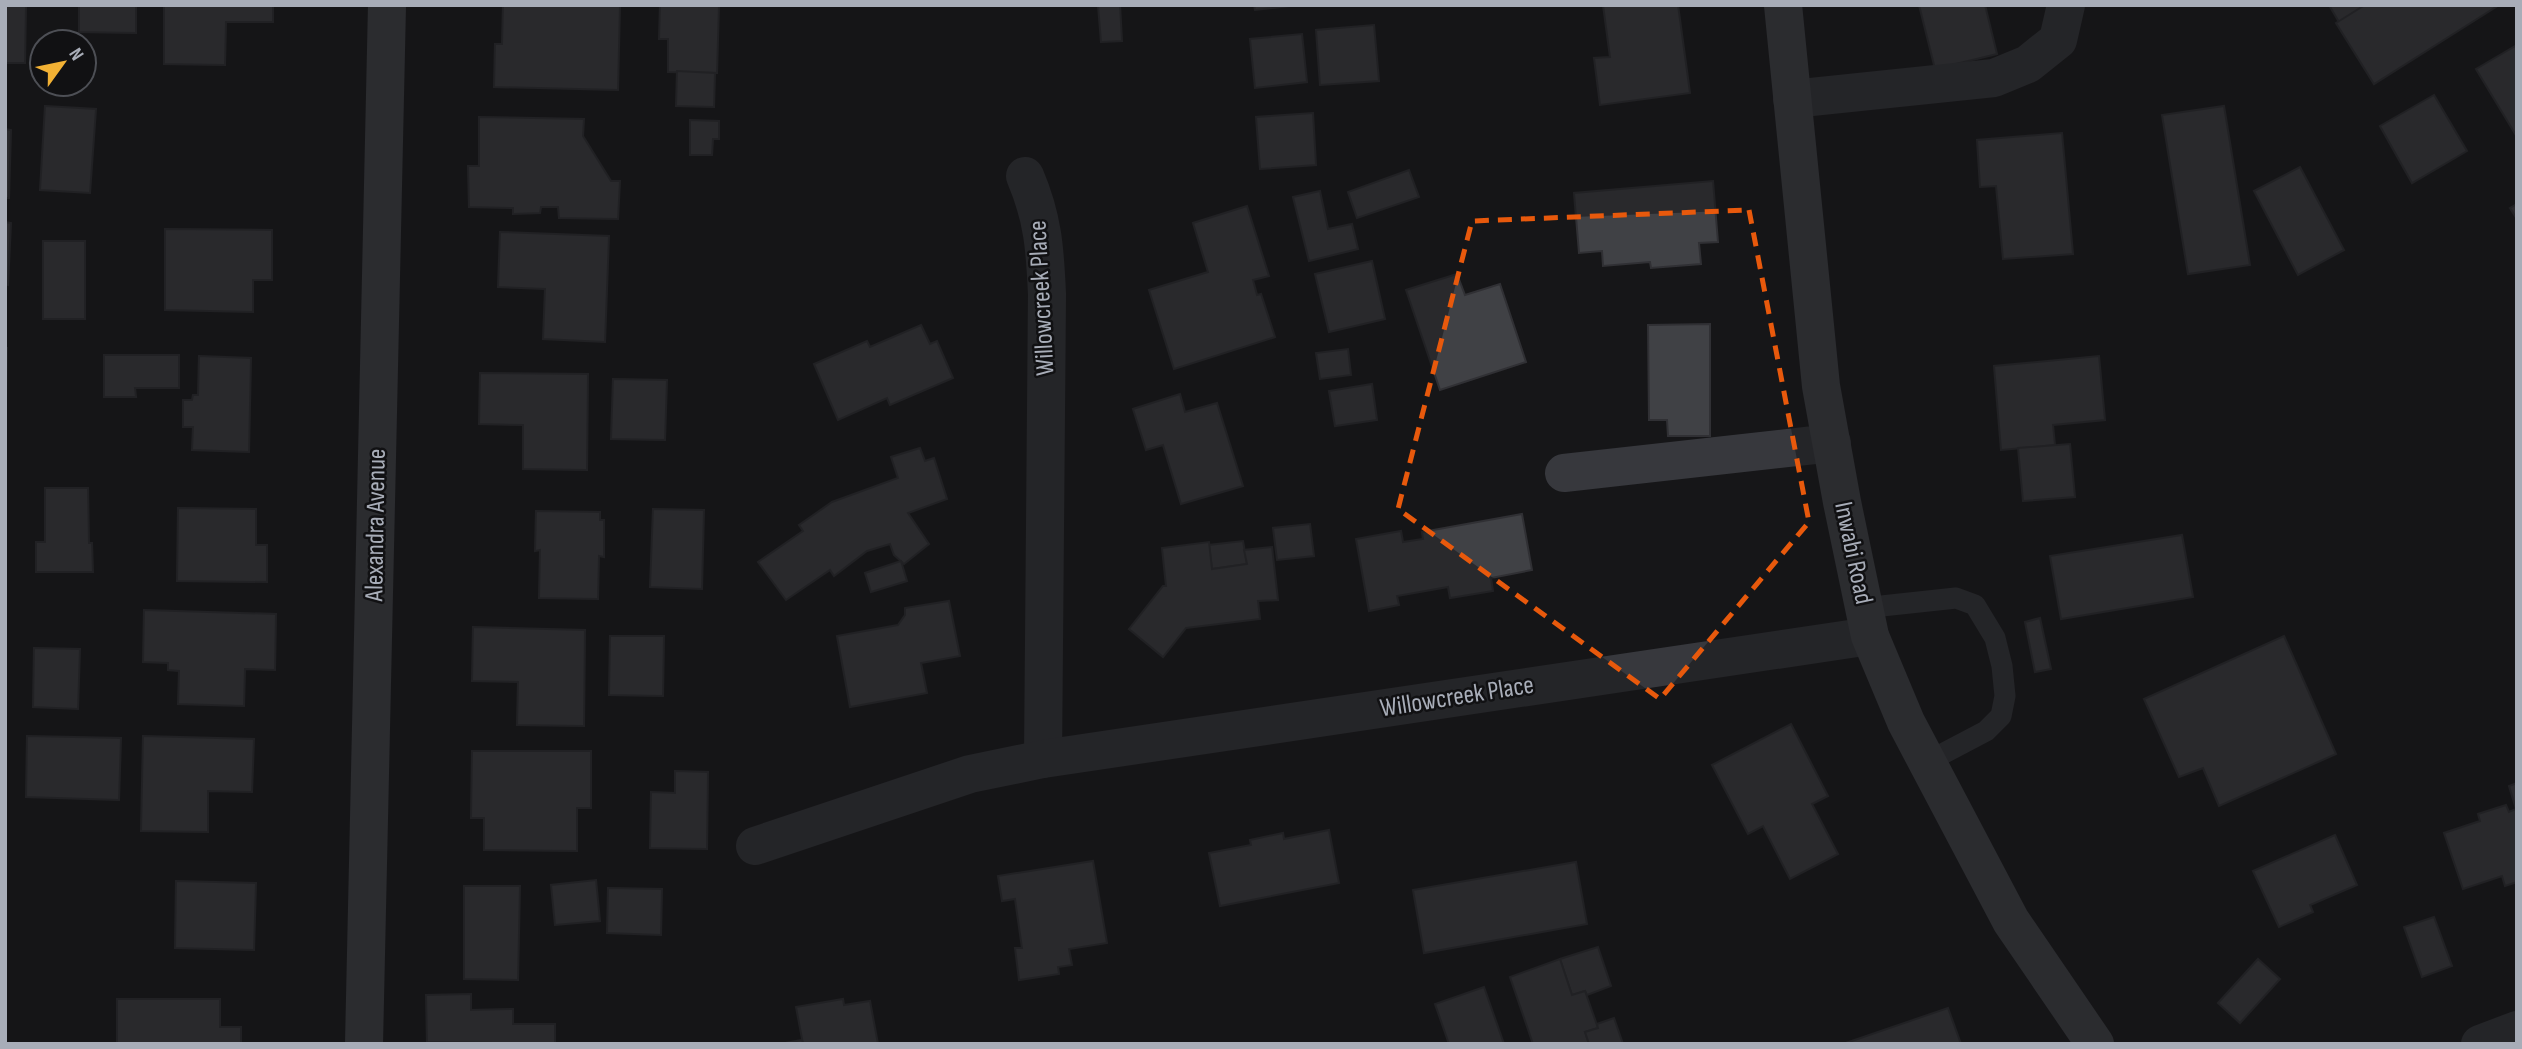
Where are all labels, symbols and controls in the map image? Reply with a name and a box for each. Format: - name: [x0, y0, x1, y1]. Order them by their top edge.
- north arrow: [28, 28, 98, 98]
- text: N: [64, 44, 88, 65]
- street label: Willowcreek Place: [1022, 220, 1062, 376]
- street label: Alexandra Avenue: [359, 448, 393, 603]
- street label: Inwabi Road: [1827, 499, 1879, 607]
- street label: Willowcreek Place: [1378, 670, 1536, 724]

